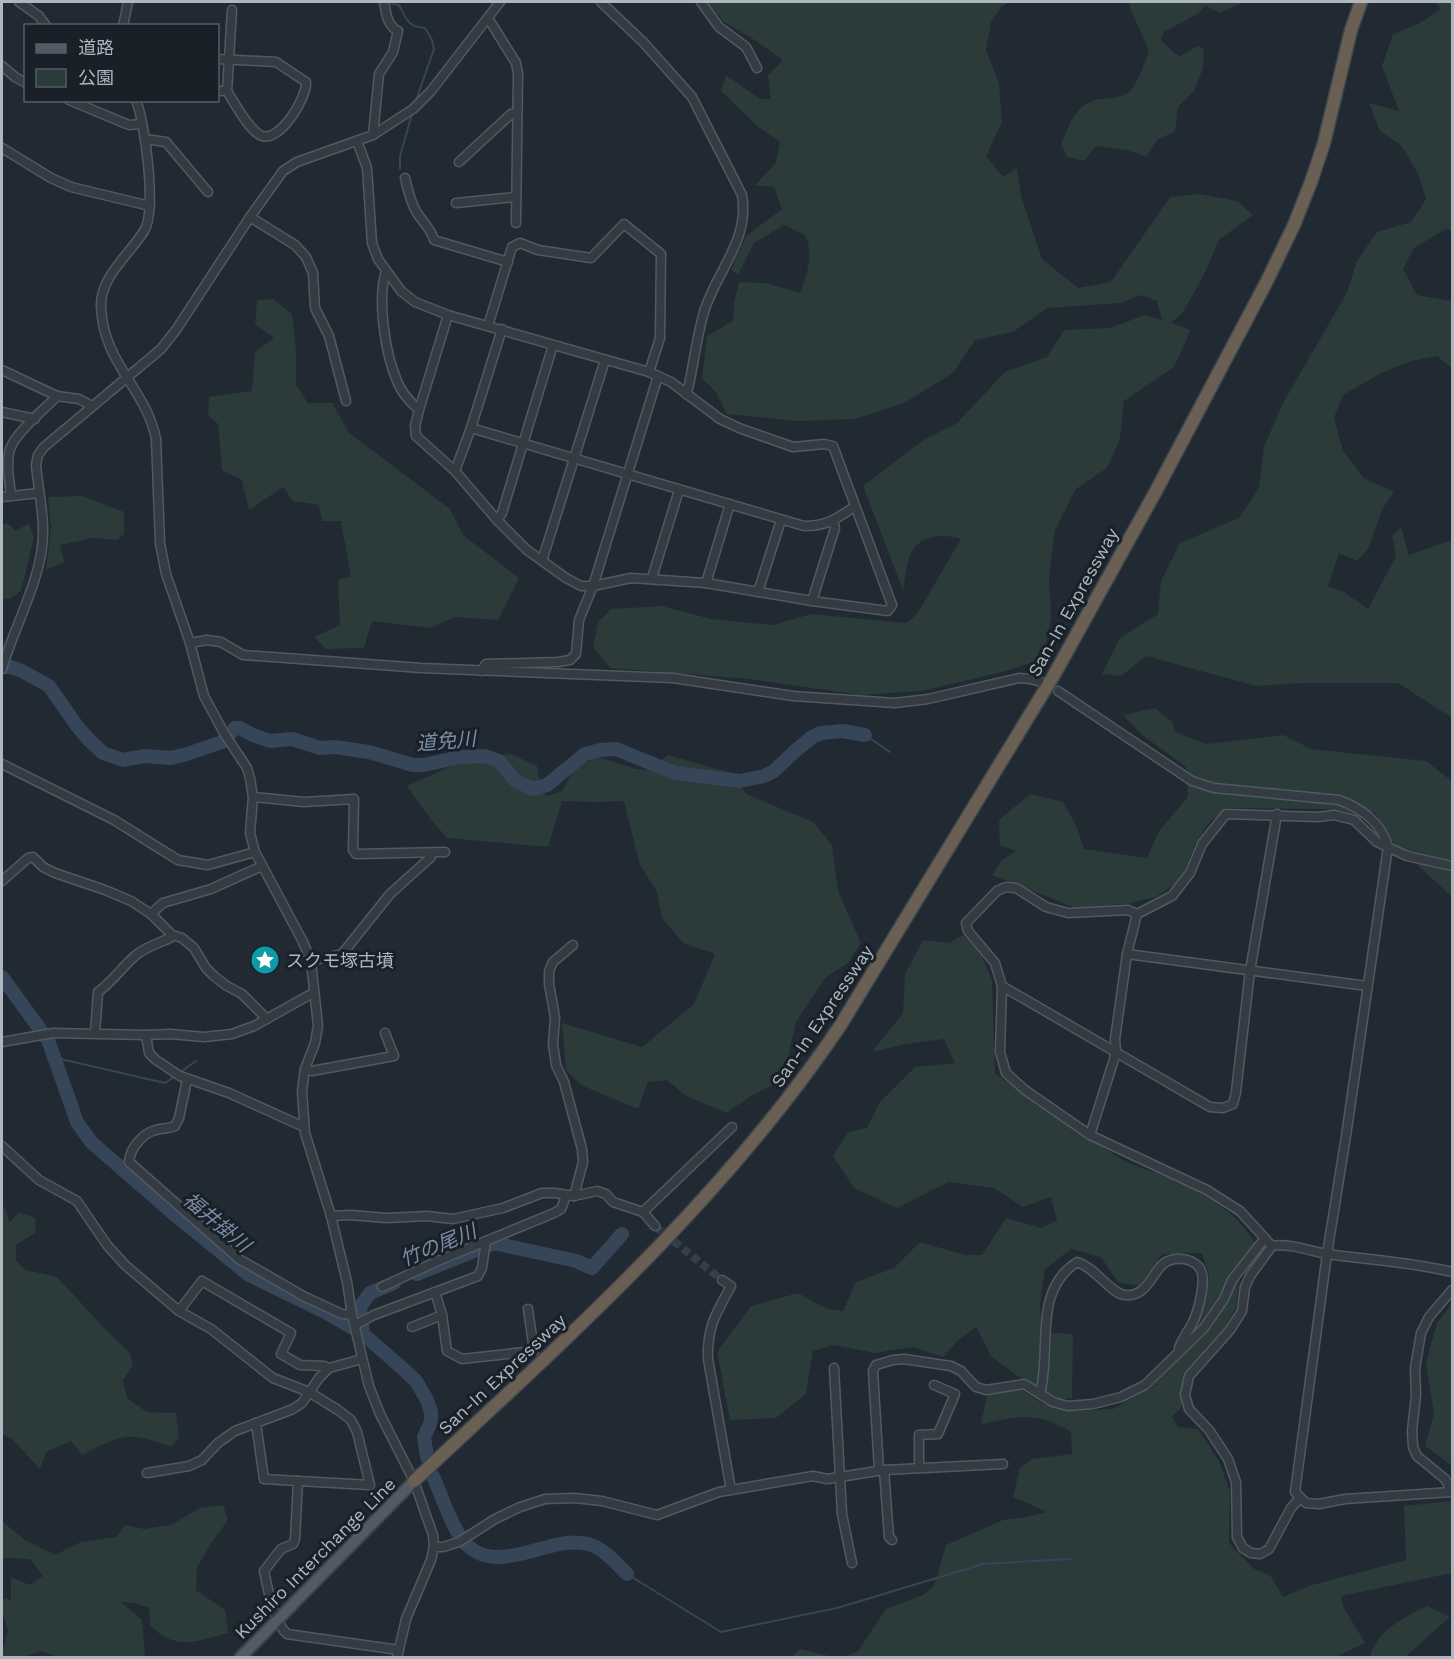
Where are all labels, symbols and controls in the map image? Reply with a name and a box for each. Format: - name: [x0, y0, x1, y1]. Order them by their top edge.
- legend: [24, 24, 219, 102]
- text: 道路: [78, 37, 114, 58]
- text: 公園: [78, 67, 114, 88]
- street label: San-In Expressway: [1023, 524, 1123, 680]
- water label: 道免川: [415, 726, 479, 756]
- street label: San-In Expressway: [767, 941, 878, 1091]
- place icon: スクモ塚古墳: [249, 944, 281, 976]
- place label: スクモ塚古墳: [286, 950, 394, 971]
- water label: 福井掛川: [179, 1187, 257, 1258]
- water label: 竹の尾川: [396, 1218, 481, 1271]
- street label: San-In Expressway: [434, 1309, 571, 1438]
- street label: Kushiro Interchange Line: [230, 1473, 400, 1643]

